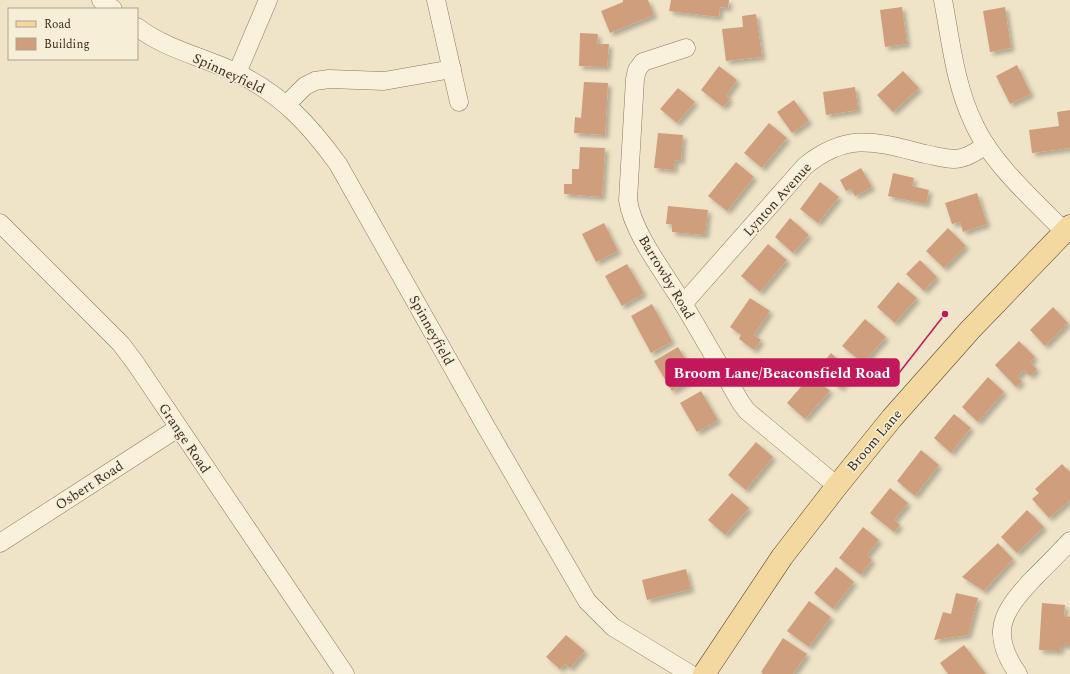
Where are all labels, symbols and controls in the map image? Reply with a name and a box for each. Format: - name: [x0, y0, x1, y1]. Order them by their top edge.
- legend: [8, 8, 138, 60]
- text: Road: [44, 15, 71, 34]
- text: Building: [44, 35, 90, 54]
- street label: Spinneyfield: [189, 48, 268, 99]
- street label: Lynton Avenue: [738, 157, 817, 241]
- street label: Barrowby Road: [633, 231, 700, 323]
- street label: Spinneyfield: [404, 291, 460, 369]
- callout: Broom Lane/Beaconsfield Road: [666, 359, 899, 386]
- text: Broom Lane/Beaconsfield Road: [674, 362, 891, 385]
- street label: Grange Road: [153, 399, 216, 478]
- street label: Broom Lane: [842, 404, 907, 476]
- street label: Osbert Road: [51, 455, 128, 515]

